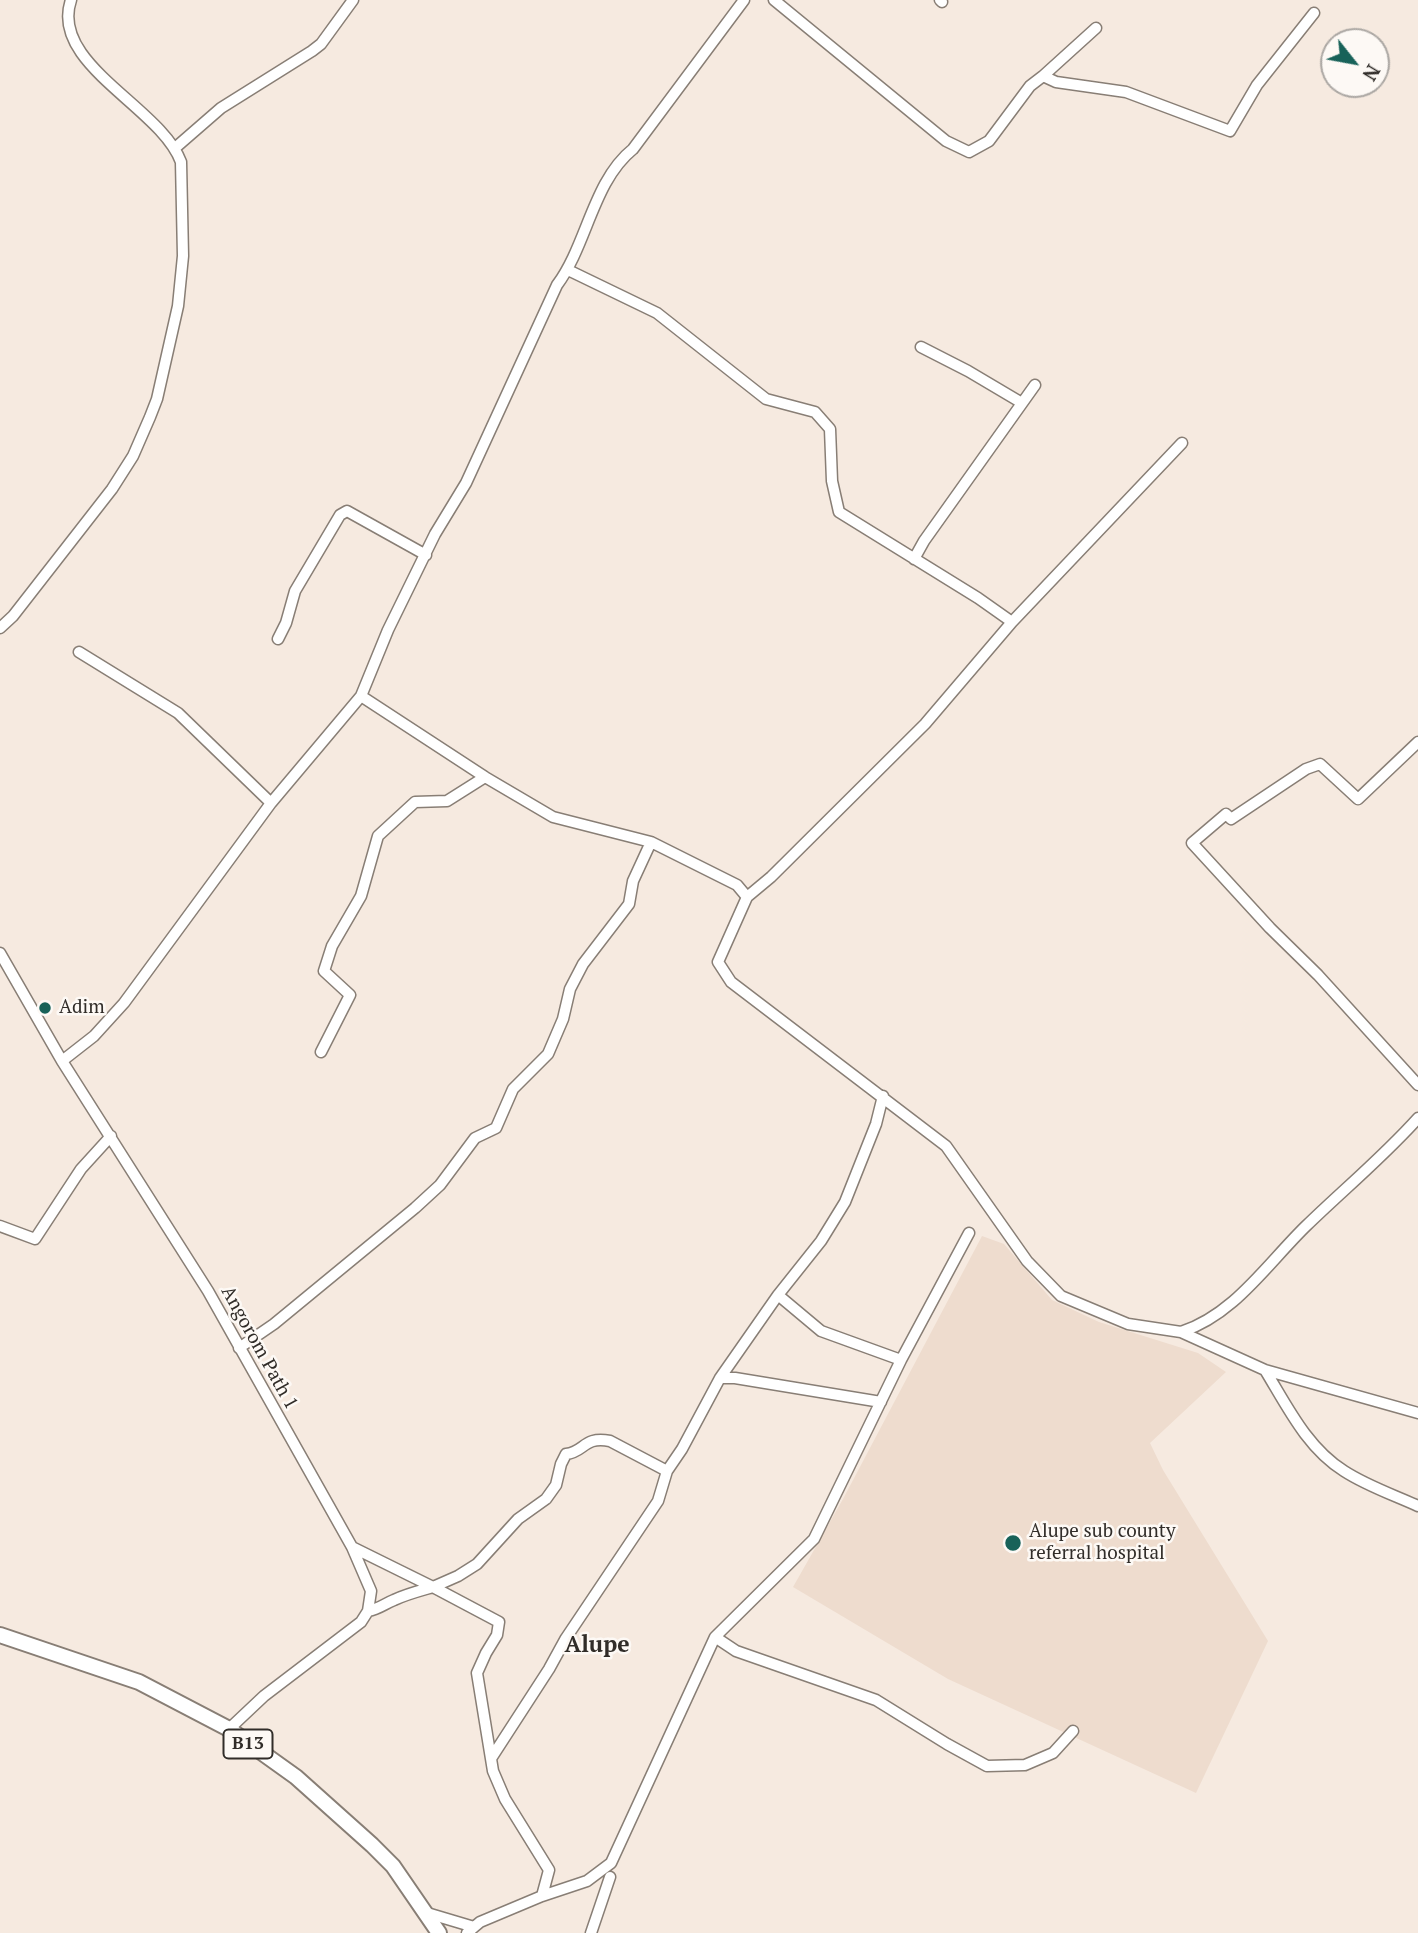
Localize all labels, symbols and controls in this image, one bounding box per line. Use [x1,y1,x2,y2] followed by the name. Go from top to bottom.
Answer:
[1320,28,1390,98] north arrow
[1357,60,1386,86] text: N
[59,997,105,1019] place label: Adim
[37,1000,53,1016] marker: Adim
[216,1282,302,1414] street label: Angorom Path 1
[1029,1521,1175,1565] place label: Alupe sub county referral hospital
[1003,1533,1023,1553] marker: Alupe sub county referral hospital
[564,1631,630,1659] district label: Alupe
[224,1730,272,1758] road number: B13

